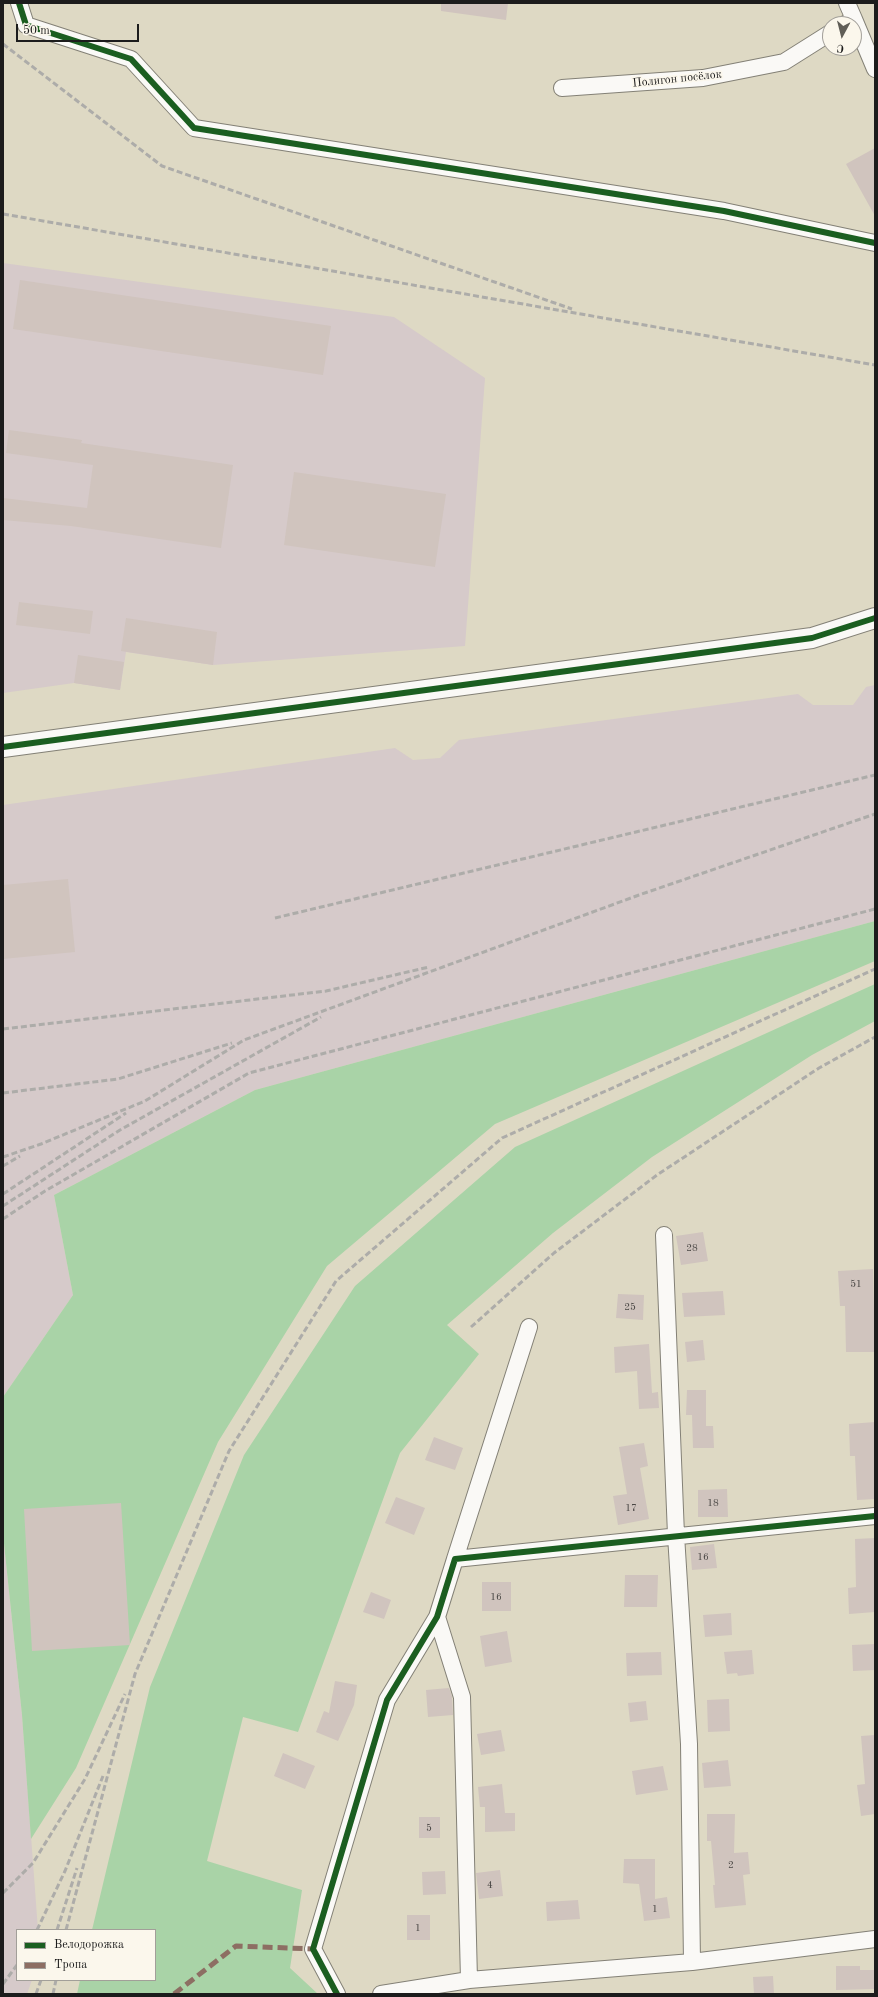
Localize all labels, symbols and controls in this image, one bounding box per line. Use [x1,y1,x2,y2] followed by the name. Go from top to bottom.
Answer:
[18,16,141,42] scale bar
[822,16,862,56] north arrow
[23,25,50,37] text: 50 m
[836,42,845,53] text: С
[632,67,722,91] street label: Полигон посёлок
[686,1242,698,1254] house number: 28
[850,1278,862,1290] house number: 51
[624,1301,636,1313] house number: 25
[707,1497,719,1509] house number: 18
[625,1502,637,1514] house number: 17
[697,1551,709,1563] house number: 16
[490,1591,502,1603] house number: 16
[426,1822,432,1834] house number: 5
[728,1859,734,1871] house number: 2
[487,1879,493,1891] house number: 4
[652,1903,658,1915] house number: 1
[415,1922,421,1934] house number: 1
[16,1929,156,1981] legend
[54,1939,124,1951] text: Велодорожка
[54,1959,87,1971] text: Тропа

